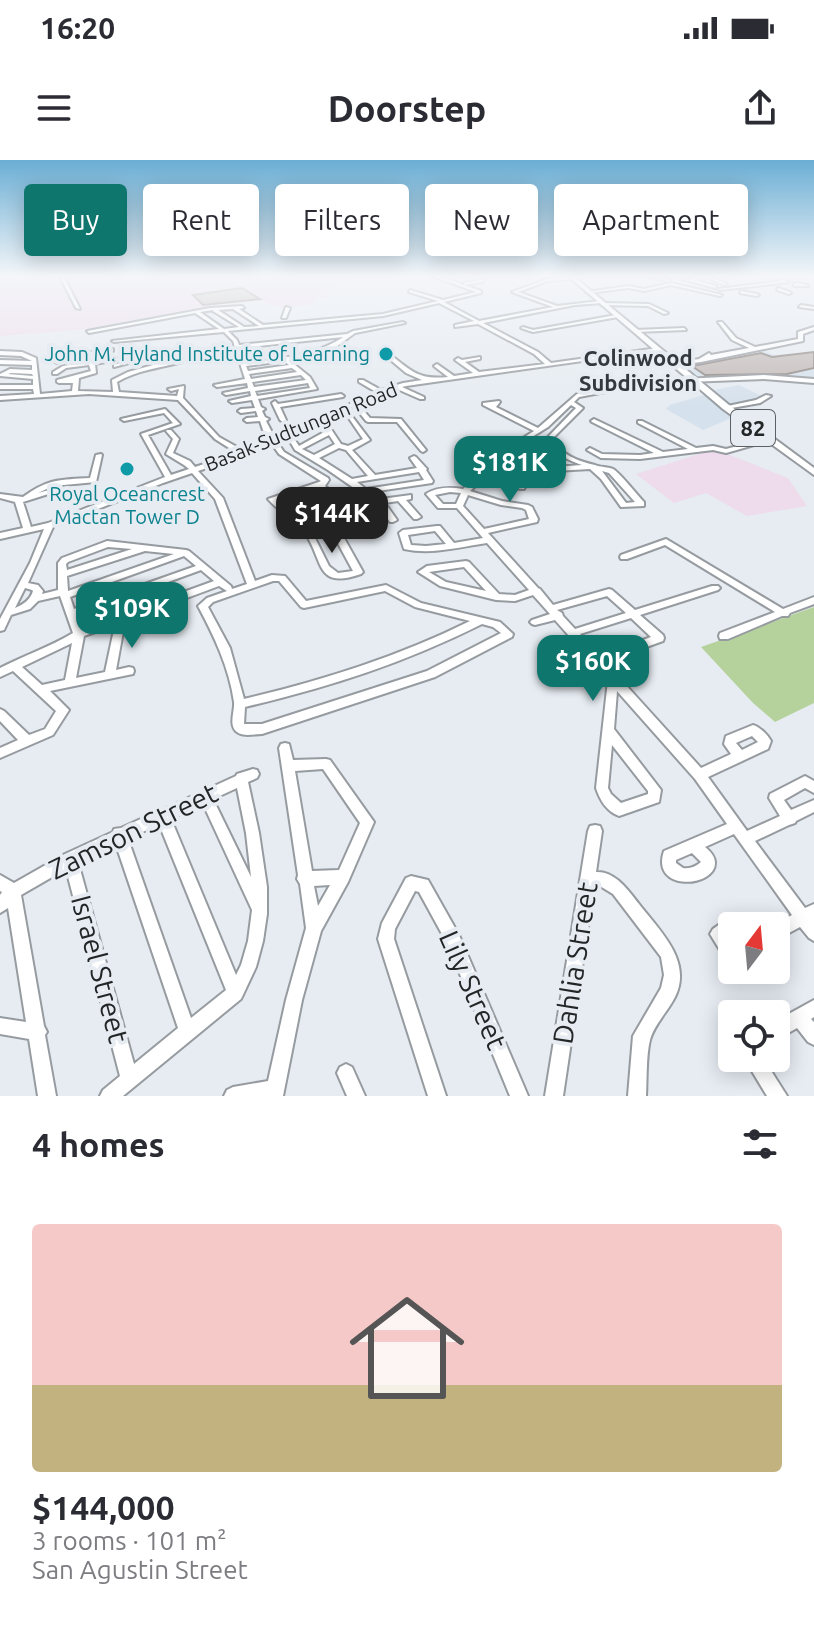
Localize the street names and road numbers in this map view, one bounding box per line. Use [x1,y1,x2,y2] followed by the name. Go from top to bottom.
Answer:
[201,377,400,476] street label: Basak-Sudtungan Road
[731,410,775,446] road number: 82
[44,776,222,885] street label: Zamson Street
[546,880,603,1046] street label: Dahlia Street
[66,892,135,1046] street label: Israel Street
[434,926,513,1054] street label: Lily Street

